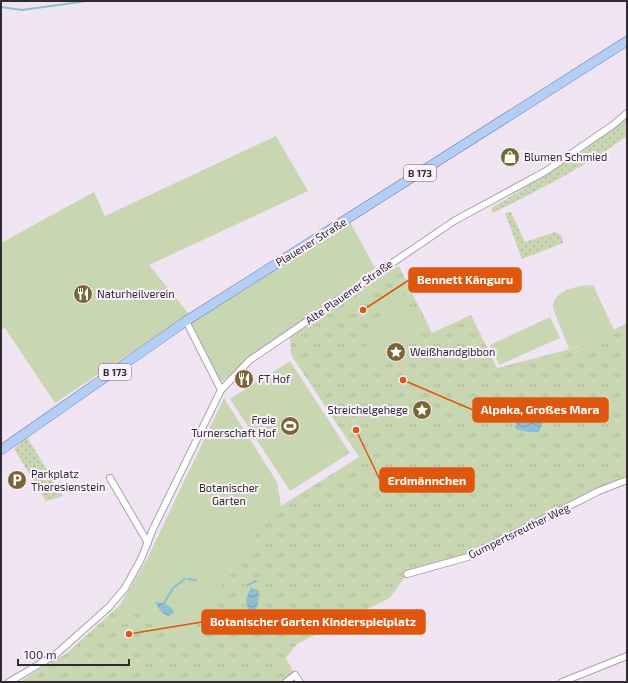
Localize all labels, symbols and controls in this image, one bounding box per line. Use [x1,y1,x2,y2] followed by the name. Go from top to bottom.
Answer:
[499,146,521,168] shop icon: Blumen Schmied
[524,150,607,163] place label: Blumen Schmied
[404,165,436,181] road number: B 173
[273,215,349,269] street label: Plauener Straße
[303,257,395,327] street label: Alte Plauener Straße
[409,268,521,292] callout: Bennett Känguru
[417,272,513,286] text: Bennett Känguru
[72,283,94,305] restaurant icon: Naturheilverein
[97,287,175,300] place label: Naturheilverein
[385,341,407,363] place icon: Weißhandgibbon
[410,345,495,358] place label: Weißhandgibbon
[99,364,131,380] road number: B 173
[233,368,255,390] restaurant icon: FT Hof
[258,372,291,385] place label: FT Hof
[473,398,608,422] callout: Alpaka, Großes Mara
[411,399,433,421] place icon: Streichelgehege
[481,402,599,416] text: Alpaka, Großes Mara
[328,403,408,416] place label: Streichelgehege
[191,413,277,439] place label: Freie Turnerschaft Hof
[279,415,301,437] sports icon: Freie Turnerschaft Hof
[31,467,105,493] place label: Parkplatz Theresienstein
[380,468,474,492] callout: Erdmännchen
[6,469,28,491] parking icon: Parkplatz Theresienstein
[388,473,466,487] text: Erdmännchen
[199,481,260,507] park label: Botanischer Garten
[466,500,572,561] street label: Gumpertsreuther Weg
[202,610,425,634] callout: Botanischer Garten Kinderspielplatz
[210,614,416,628] text: Botanischer Garten Kinderspielplatz
[18,641,129,667] scale bar
[24,647,56,661] text: 100 m

